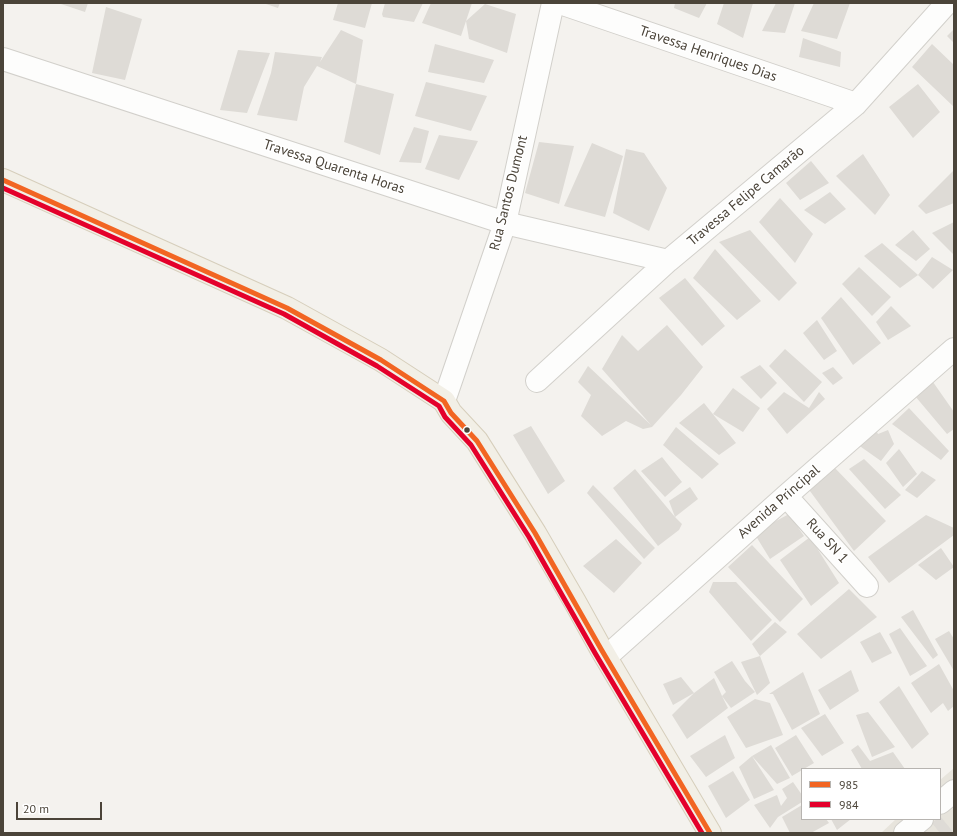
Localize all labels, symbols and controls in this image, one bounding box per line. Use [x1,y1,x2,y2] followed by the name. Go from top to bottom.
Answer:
[637,23,779,85] street label: Travessa Henriques Dias
[487,134,531,252] street label: Rua Santos Dumont
[261,136,407,198] street label: Travessa Quarenta Horas
[684,142,808,250] street label: Travessa Felipe Camarão
[462,425,472,435] unlabelled marker
[735,462,823,542] street label: Avenida Principal
[802,515,852,567] street label: Rua SN 1
[801,768,941,820] legend
[839,777,859,792] text: 985
[18,794,104,820] scale bar
[839,797,859,812] text: 984
[23,801,49,816] text: 20 m

